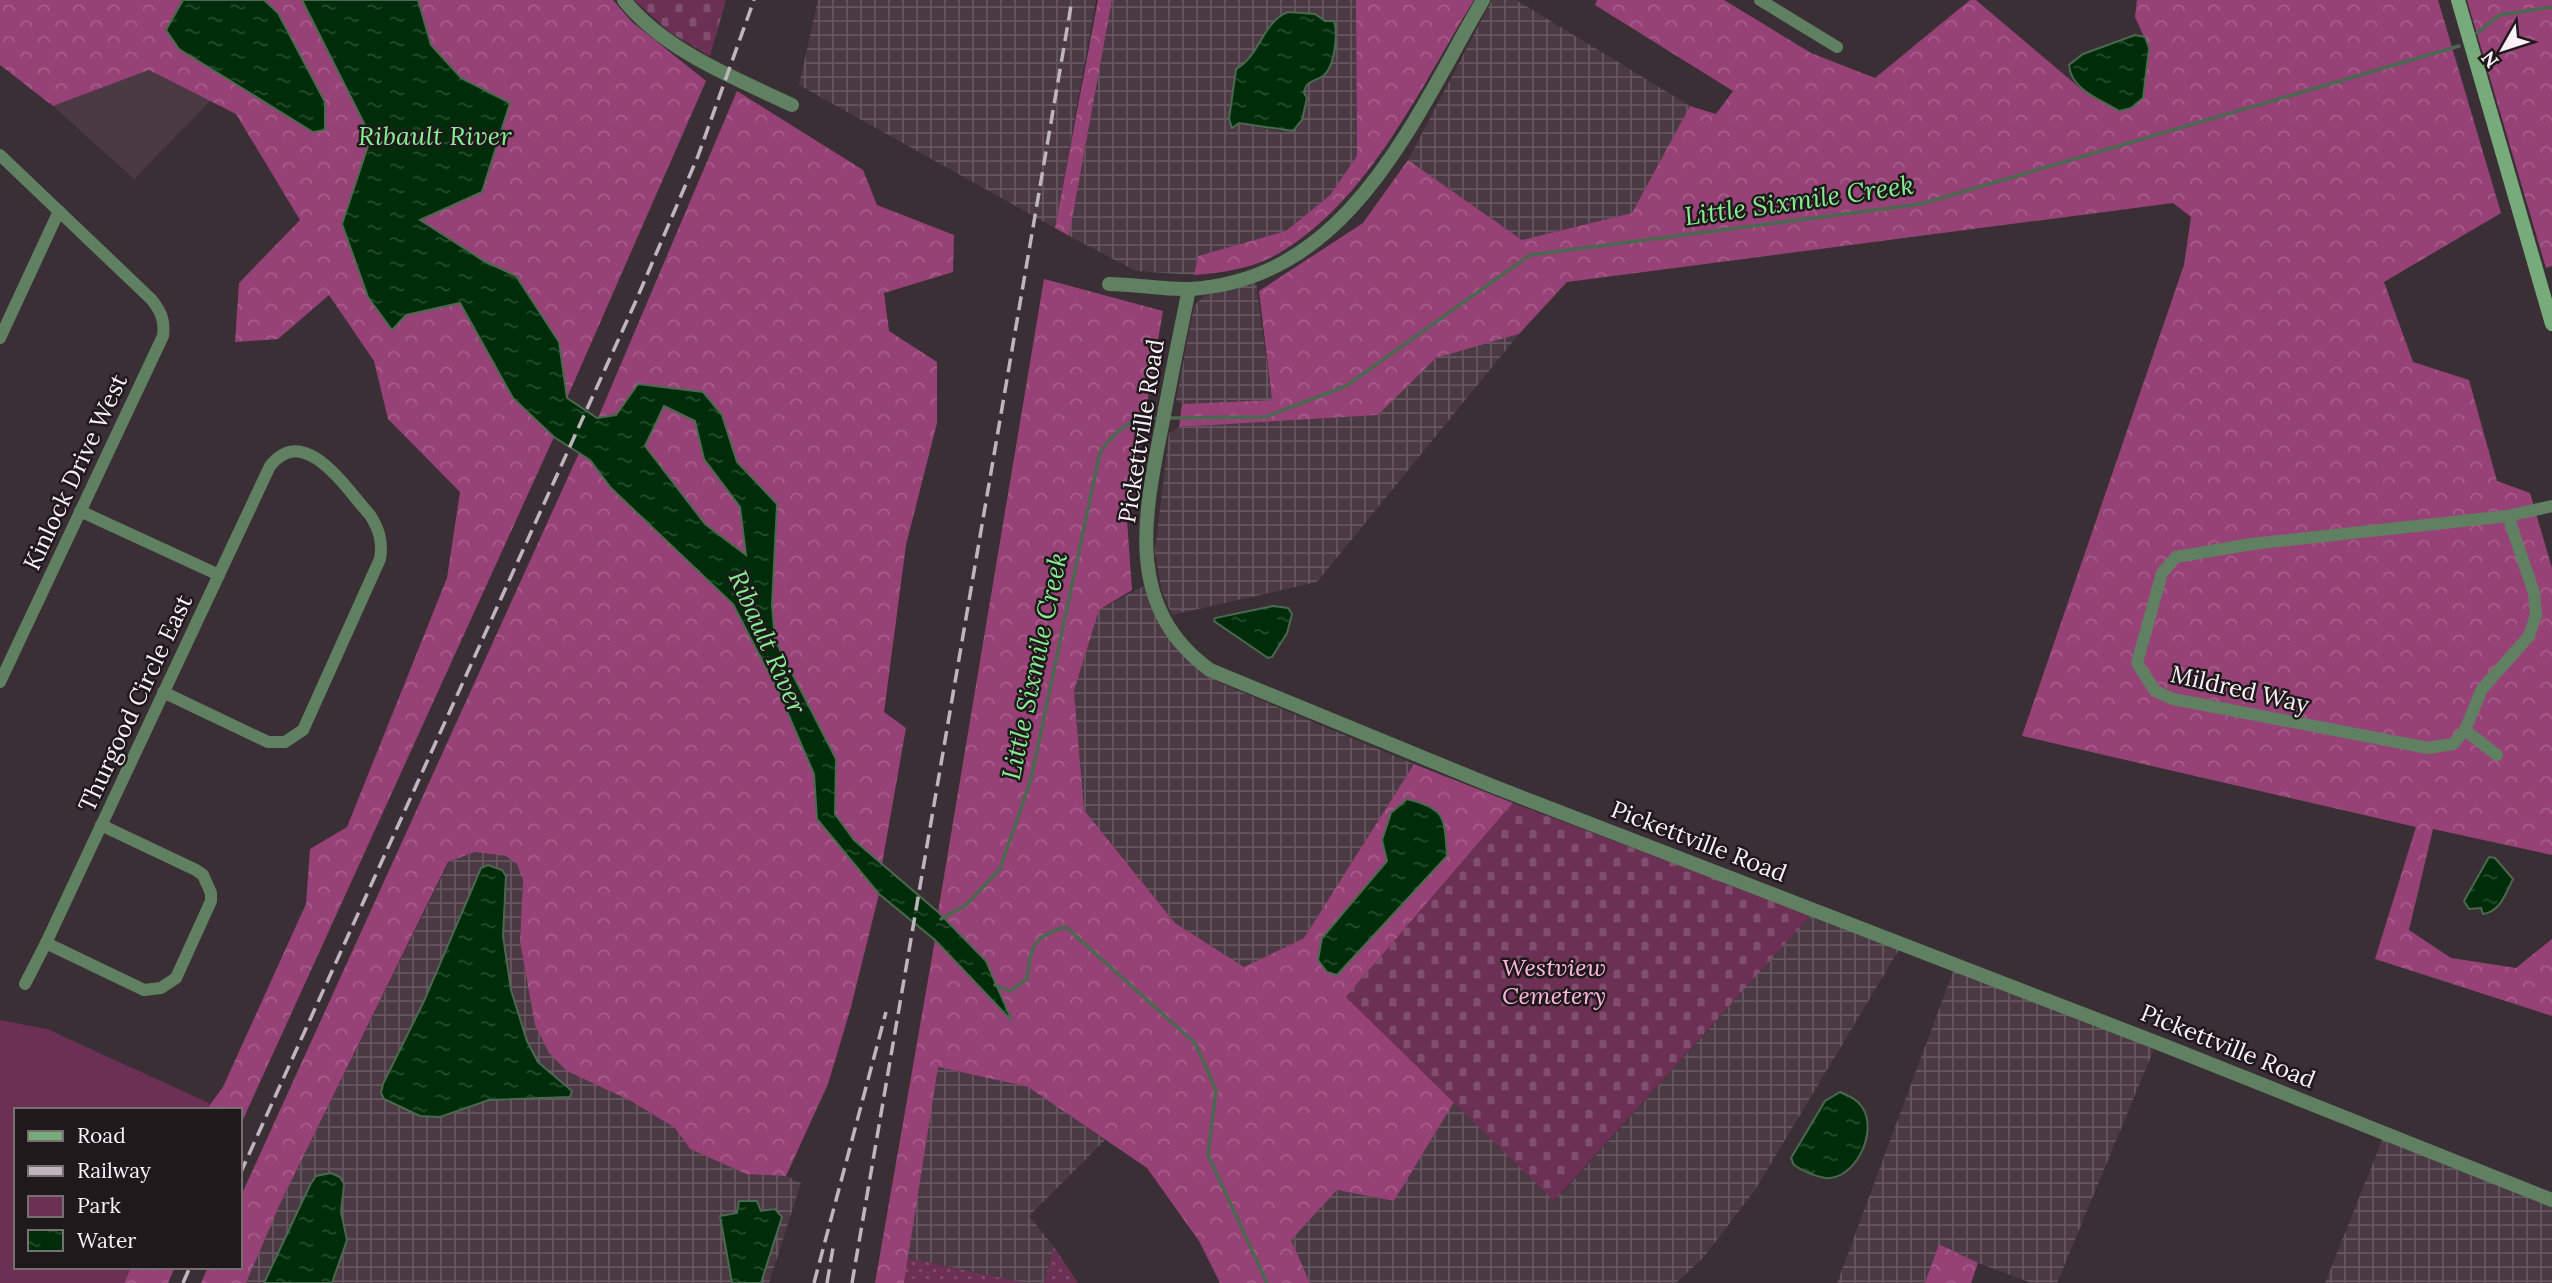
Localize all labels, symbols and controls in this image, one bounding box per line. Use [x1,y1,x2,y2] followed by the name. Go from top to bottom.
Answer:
[2468,14,2538,84] north arrow
[2476,46,2504,73] text: N
[358,119,512,152] water label: Ribault River
[1682,168,1916,232] water label: Little Sixmile Creek
[1111,337,1171,525] street label: Pickettville Road
[16,368,134,575] street label: Kinlock Drive West
[994,549,1074,783] water label: Little Sixmile Creek
[722,565,814,719] water label: Ribault River
[71,589,199,817] street label: Thurgood Circle East
[2168,658,2313,720] street label: Mildred Way
[1607,793,1791,889] street label: Pickettville Road
[1502,952,1606,1011] park label: Westview Cemetery
[2136,997,2320,1095] street label: Pickettville Road
[14,1108,242,1269] legend
[77,1122,126,1149] text: Road
[77,1157,151,1184] text: Railway
[77,1192,121,1219] text: Park
[77,1227,136,1254] text: Water

